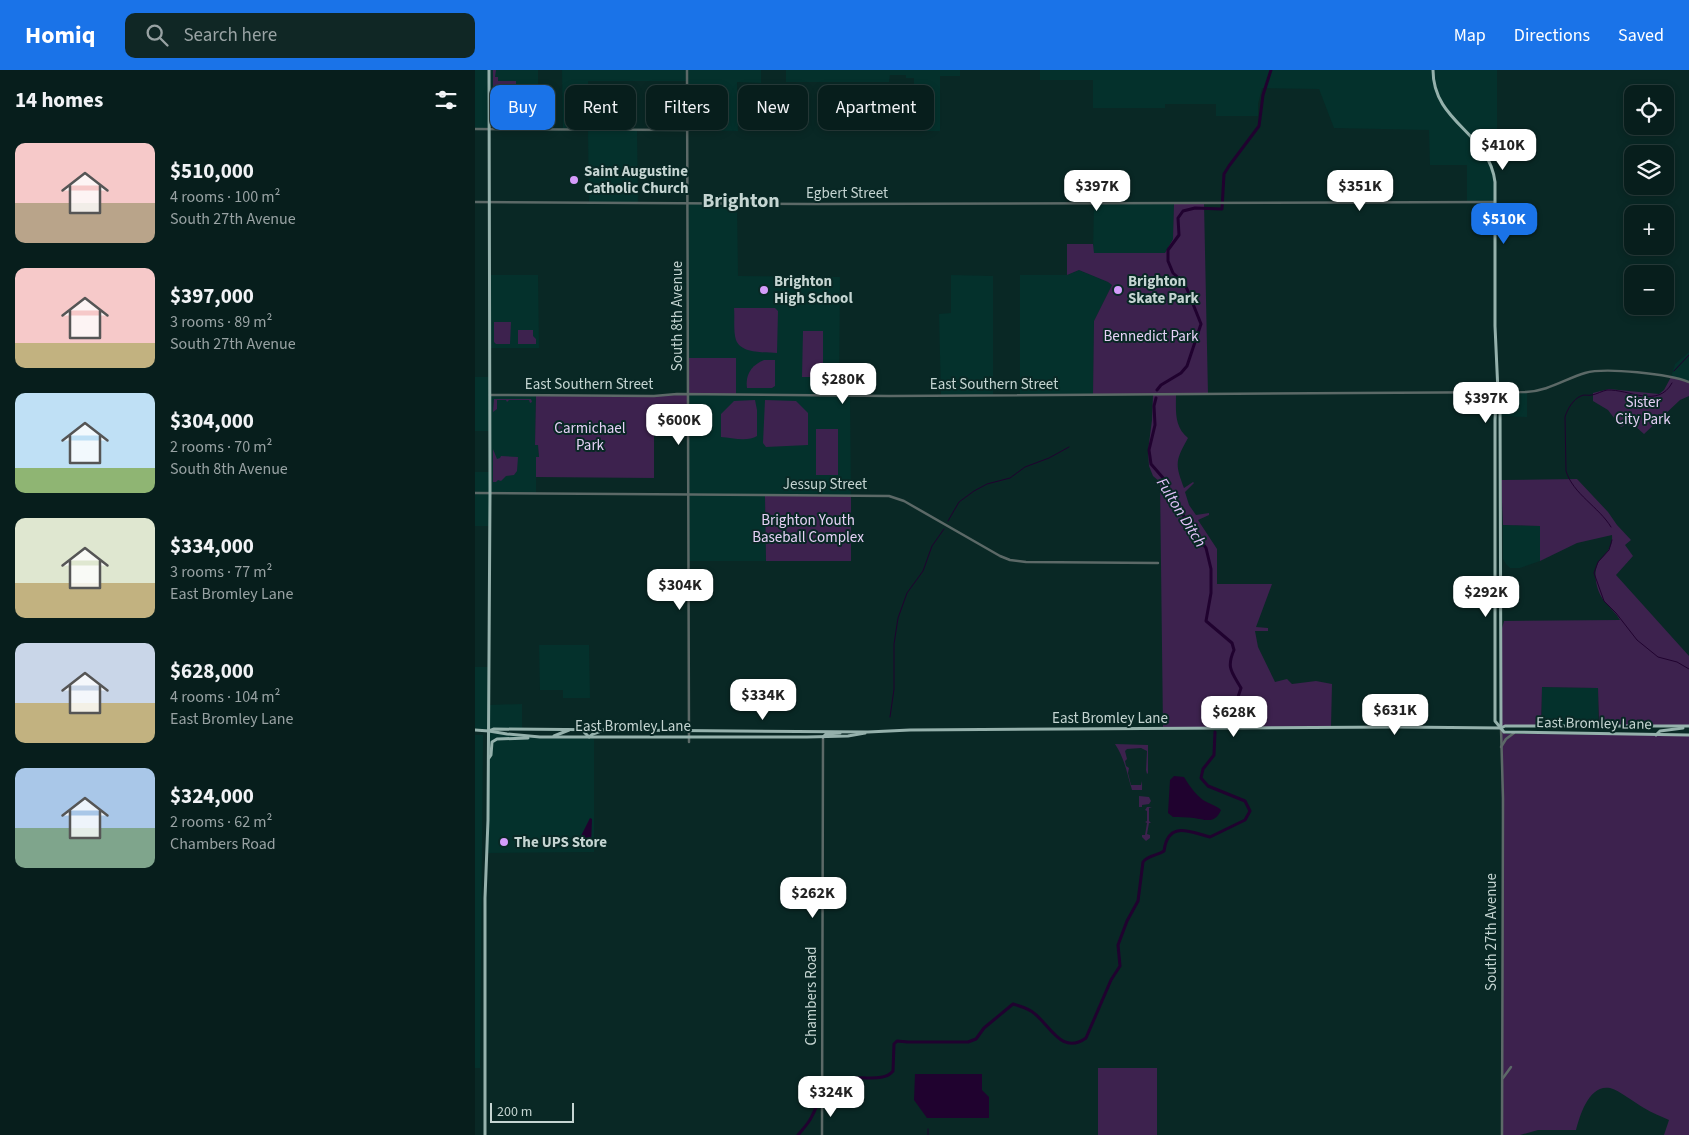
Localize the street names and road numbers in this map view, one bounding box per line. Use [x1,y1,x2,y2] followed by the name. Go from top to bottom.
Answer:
[806,183,888,204] street label: Egbert Street
[667,261,688,371] street label: South 8th Avenue
[525,374,653,395] street label: East Southern Street
[930,374,1058,395] street label: East Southern Street
[783,474,867,495] street label: Jessup Street
[1052,708,1168,729] street label: East Bromley Lane
[1536,712,1652,735] street label: East Bromley Lane
[575,716,691,737] street label: East Bromley Lane
[1481,873,1502,991] street label: South 27th Avenue
[801,946,822,1046] street label: Chambers Road

